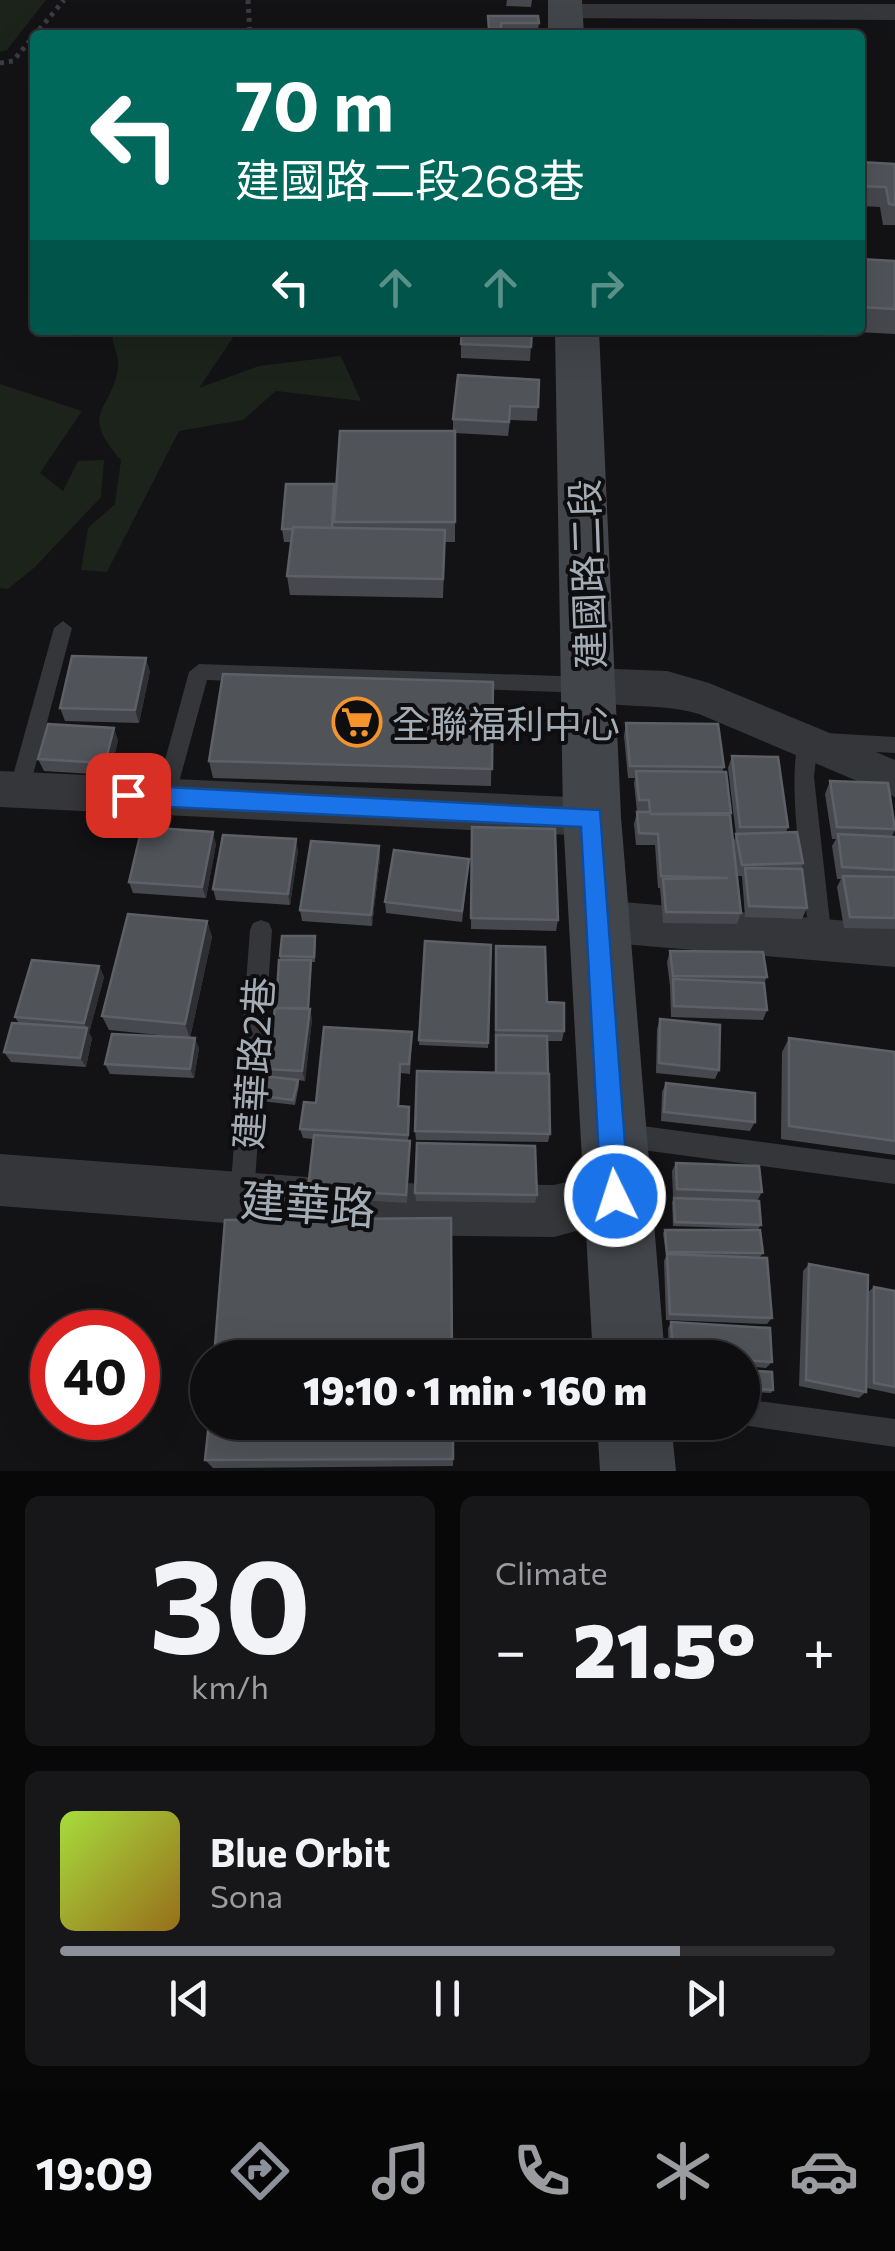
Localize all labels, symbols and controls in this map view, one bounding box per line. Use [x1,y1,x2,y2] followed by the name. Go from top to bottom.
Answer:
[235,60,394,145] text: 70 m
[70,70,200,200] icon: left
[235,151,584,206] text: 建國路二段268巷
[263,260,318,315] icon: left
[368,260,423,315] icon: ahead
[473,260,528,315] icon: ahead
[578,260,633,315] icon: right
[559,478,613,670] street label: 建國路二段
[331,696,383,748] supermarket icon: 全聯福利中心
[392,699,620,746] place label: 全聯福利中心
[86,753,171,838] pin
[101,768,156,823] icon: arrive
[223,975,281,1151] street label: 建華路2巷
[563,1144,667,1248] position arrow
[239,1170,377,1234] street label: 建華路
[30,1310,160,1440] speed limit sign: 40
[303,1366,647,1413] text: 19:10 · 1 min · 160 m
[149,1521,311,1680] text: 30
[495,1552,608,1592] text: Climate
[573,1602,756,1693] text: 21.5°
[495,1615,526,1682] text: −
[803,1615,835,1682] text: +
[191,1666,269,1706] text: km/h
[210,1828,390,1875] text: Blue Orbit
[210,1875,283,1915] text: Sona
[162,1971,217,2026] icon: previous
[420,1971,475,2026] icon: pause
[678,1971,733,2026] icon: next
[225,2136,295,2206] icon: directions
[366,2136,436,2206] icon: music
[507,2136,577,2206] icon: phone
[648,2136,718,2206] icon: climate
[789,2136,859,2206] icon: car
[36,2144,153,2199] text: 19:09

